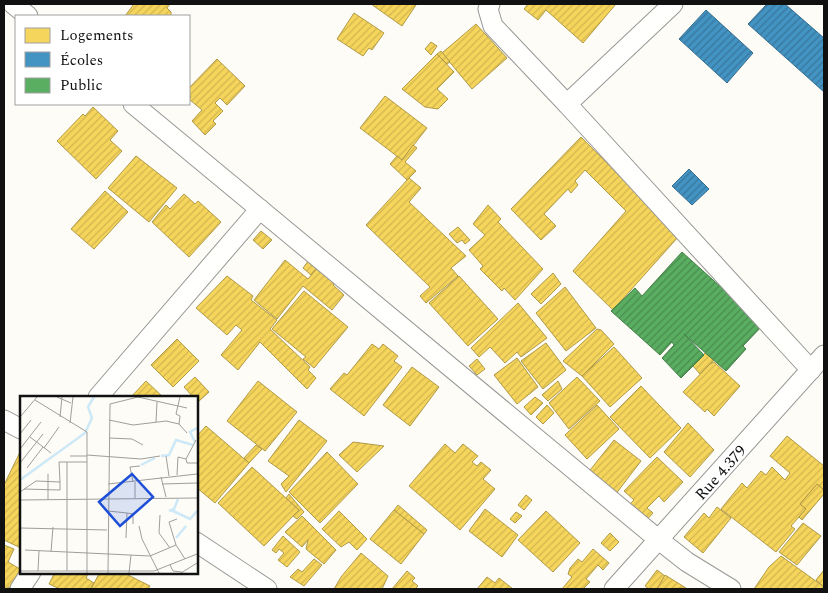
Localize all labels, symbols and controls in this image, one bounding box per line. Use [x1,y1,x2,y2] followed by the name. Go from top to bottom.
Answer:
[15,15,190,105] legend
[60,24,134,47] text: Logements
[60,49,103,72] text: Écoles
[60,74,103,97] text: Public
[20,396,198,573] inset map
[689,440,752,506] street label: Rue 4.379

